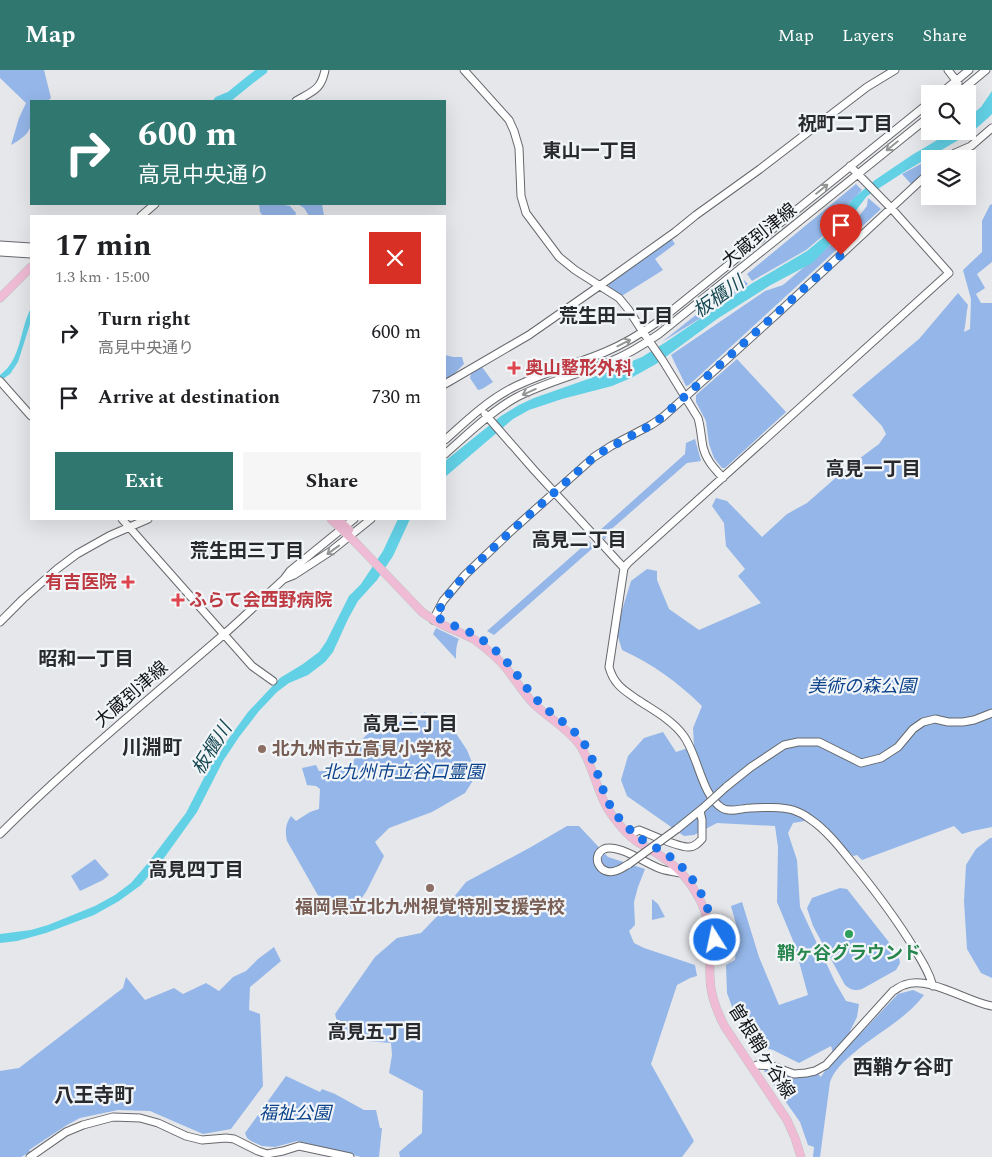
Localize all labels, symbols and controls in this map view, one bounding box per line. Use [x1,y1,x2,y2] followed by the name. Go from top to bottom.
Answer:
[25,17,75,53] text: Map
[778,22,814,49] text: Map
[842,22,894,49] text: Layers
[922,22,967,49] text: Share
[921,85,976,205] map controls
[921,85,976,140] button: search
[138,108,237,161] text: 600 m
[797,110,893,139] district label: 祝町二丁目
[55,120,120,185] icon: right
[542,137,638,166] district label: 東山一丁目
[886,141,899,152] one-way arrow
[921,150,976,205] button: layers
[138,159,270,192] text: 高見中央通り
[815,184,828,195] one-way arrow
[716,197,803,274] street label: 大蔵到津線
[820,204,862,255] pin
[827,211,855,239] icon: arrive
[55,223,152,269] text: 17 min
[369,232,421,284] button: close
[55,265,150,289] text: 1.3 km · 15:00
[687,268,752,325] water label: 板櫃川
[559,302,673,331] district label: 荒生田一丁目
[98,305,191,334] text: Turn right
[371,318,421,347] text: 600 m
[55,319,83,347] icon: right
[98,336,194,360] text: 高見中央通り
[617,338,632,348] one-way arrow
[525,355,633,382] place label: 奥山整形外科
[507,361,521,375] marker: 奥山整形外科
[98,383,280,412] text: Arrive at destination
[371,383,421,412] text: 730 m
[55,384,83,412] icon: arrive
[522,388,537,397] one-way arrow
[55,452,233,510] button: Exit
[243,452,421,510] button: Share
[825,455,921,484] district label: 高見一丁目
[531,526,627,555] district label: 高見二丁目
[190,537,304,566] district label: 荒生田三丁目
[326,545,340,555] one-way arrow
[45,569,117,596] place label: 有吉医院
[121,575,135,589] marker: 有吉医院
[189,587,332,614] place label: ふらて会西野病院
[171,593,185,607] marker: ふらて会西野病院
[38,645,134,674] district label: 昭和一丁目
[89,655,174,734] street label: 大蔵到津線
[808,673,919,700] park label: 美術の森公園
[362,710,458,739] district label: 高見三丁目
[185,715,241,781] water label: 板櫃川
[122,733,182,763] district label: 川淵町
[272,736,452,763] place label: 北九州市立高見小学校
[256,743,268,755] marker: 北九州市立高見小学校
[322,759,487,786] park label: 北九州市立谷口霊園
[148,856,244,885] district label: 高見四丁目
[424,882,436,894] marker: 福岡県立北九州視覚特別支援学校
[295,894,565,921] place label: 福岡県立北九州視覚特別支援学校
[688,913,740,965] position arrow
[843,928,855,940] marker: 鞘ヶ谷グラウンド
[777,940,921,967] place label: 鞘ヶ谷グラウンド
[722,998,802,1104] street label: 曽根鞘ヶ谷線
[327,1018,423,1047] district label: 高見五丁目
[853,1053,953,1083] district label: 西鞘ケ谷町
[54,1081,134,1111] district label: 八王寺町
[259,1100,334,1127] park label: 福祉公園

